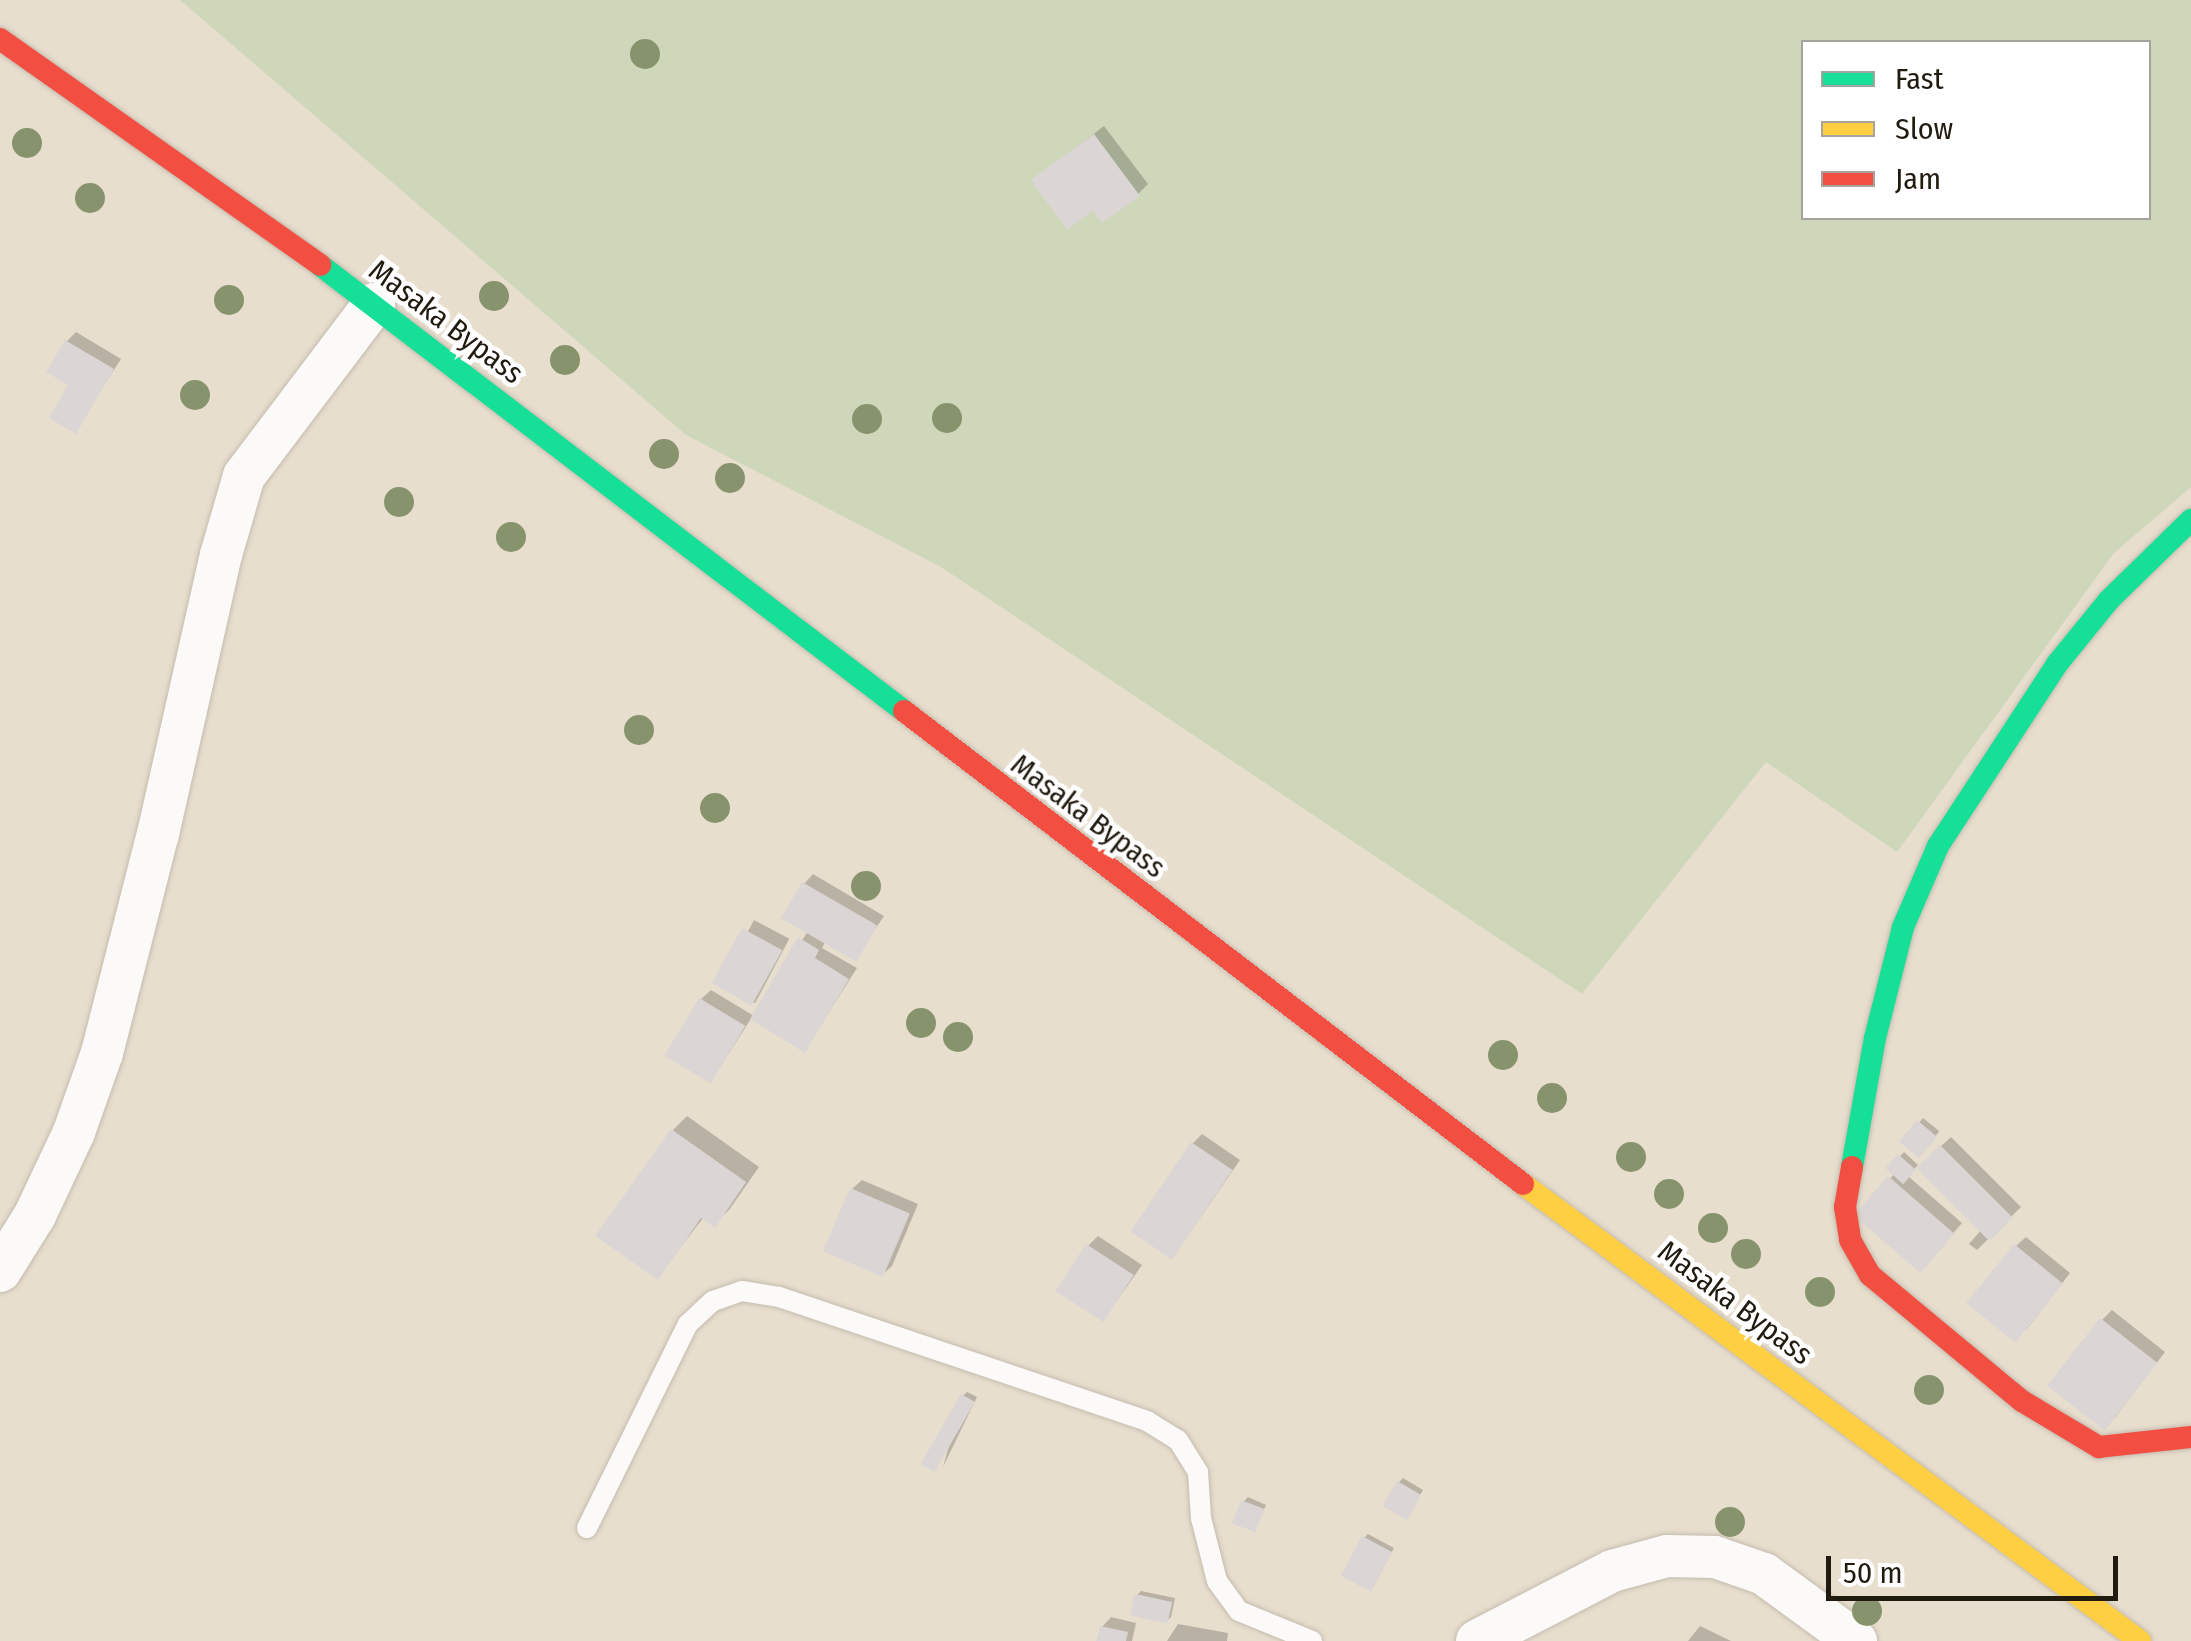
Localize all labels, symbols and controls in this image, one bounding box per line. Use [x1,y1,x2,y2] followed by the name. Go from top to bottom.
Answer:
[1801,40,2151,220] legend
[1895,61,1943,97] text: Fast
[1895,111,1953,147] text: Slow
[1895,161,1941,197] text: Jam
[362,252,530,392] street label: Masaka Bypass
[1004,746,1172,886] street label: Masaka Bypass
[1651,1233,1819,1373] street label: Masaka Bypass
[1831,1536,2124,1598] scale bar
[1843,1555,1903,1591] text: 50 m

